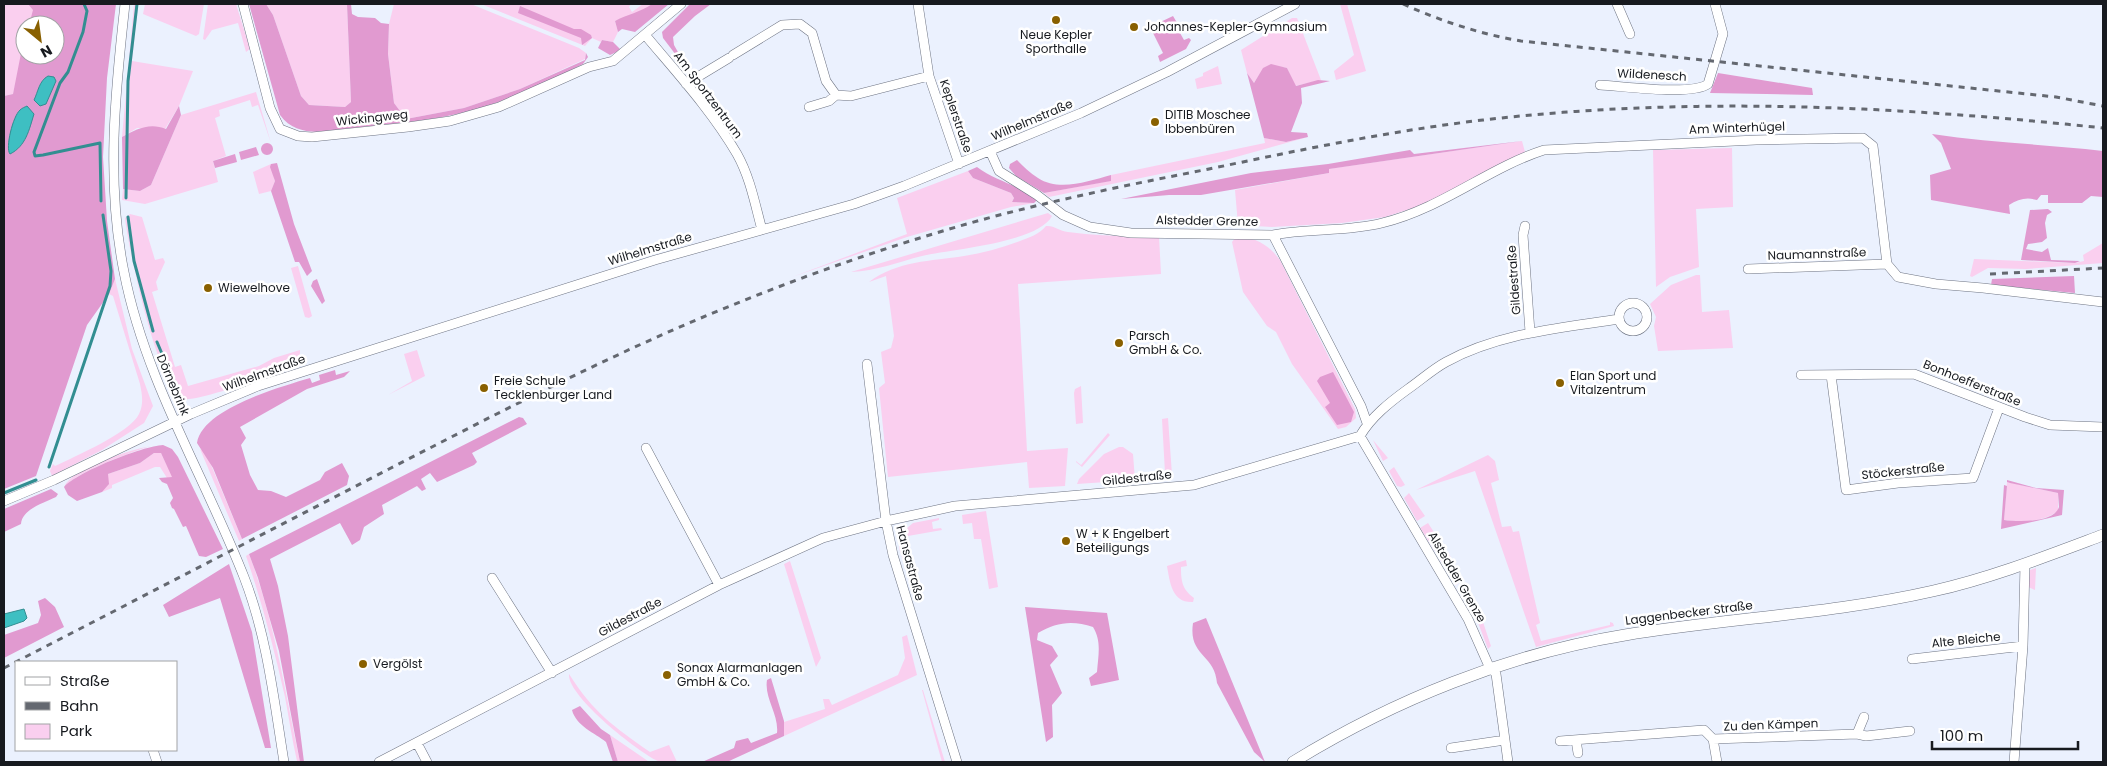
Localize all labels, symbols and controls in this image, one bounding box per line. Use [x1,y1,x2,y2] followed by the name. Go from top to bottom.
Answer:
[1050,14,1062,26] marker: Neue Kepler Sporthalle
[15,15,65,65] north arrow
[1144,18,1327,35] place label: Johannes-Kepler-Gymnasium
[1128,21,1140,33] marker: Johannes-Kepler-Gymnasium
[1020,26,1092,57] place label: Neue Kepler Sporthalle
[37,40,56,63] text: N
[670,48,747,142] street label: Am Sportzentrum
[1617,64,1687,85] street label: Wildenesch
[936,77,977,155] street label: Keplerstraße
[988,95,1075,144] street label: Wilhelmstraße
[335,105,409,130] street label: Wickingweg
[1165,106,1251,137] place label: DITIB Moschee Ibbenbüren
[1149,116,1161,128] marker: DITIB Moschee Ibbenbüren
[1689,117,1785,138] street label: Am Winterhügel
[1156,211,1258,230] street label: Alstedder Grenze
[606,228,694,269] street label: Wilhelmstraße
[1767,243,1867,264] street label: Naumannstraße
[1503,245,1524,315] street label: Gildestraße
[218,279,290,296] place label: Wiewelhove
[202,282,214,294] marker: Wiewelhove
[1129,327,1202,358] place label: Parsch GmbH & Co.
[1113,337,1125,349] marker: Parsch GmbH & Co.
[220,350,308,395] street label: Wilhelmstraße
[153,351,194,419] street label: Dörnebrink
[1921,355,2024,410] street label: Bonhoefferstraße
[1570,367,1656,398] place label: Elan Sport und Vitalzentrum
[494,372,612,403] place label: Freie Schule Tecklenburger Land
[1554,377,1566,389] marker: Elan Sport und Vitalzentrum
[478,382,490,394] marker: Freie Schule Tecklenburger Land
[1861,458,1945,483] street label: Stöckerstraße
[1101,465,1172,490] street label: Gildestraße
[892,523,929,602] street label: Hansastraße
[1076,525,1169,556] place label: W + K Engelbert Beteiligungs
[1424,528,1490,625] street label: Alstedder Grenze
[1060,535,1072,547] marker: W + K Engelbert Beteiligungs
[595,593,664,640] street label: Gildestraße
[1624,596,1754,629] street label: Laggenbecker Straße
[1931,627,2001,652] street label: Alte Bleiche
[373,655,422,672] place label: Vergölst
[357,658,369,670] marker: Vergölst
[677,659,803,690] place label: Sonax Alarmanlagen GmbH & Co.
[15,661,178,751] legend
[661,669,673,681] marker: Sonax Alarmanlagen GmbH & Co.
[60,670,110,691] text: Straße
[60,695,99,716] text: Bahn
[1723,714,1819,735] street label: Zu den Kämpen
[1932,718,2078,750] scale bar
[60,720,92,741] text: Park
[1940,725,1983,746] text: 100 m

